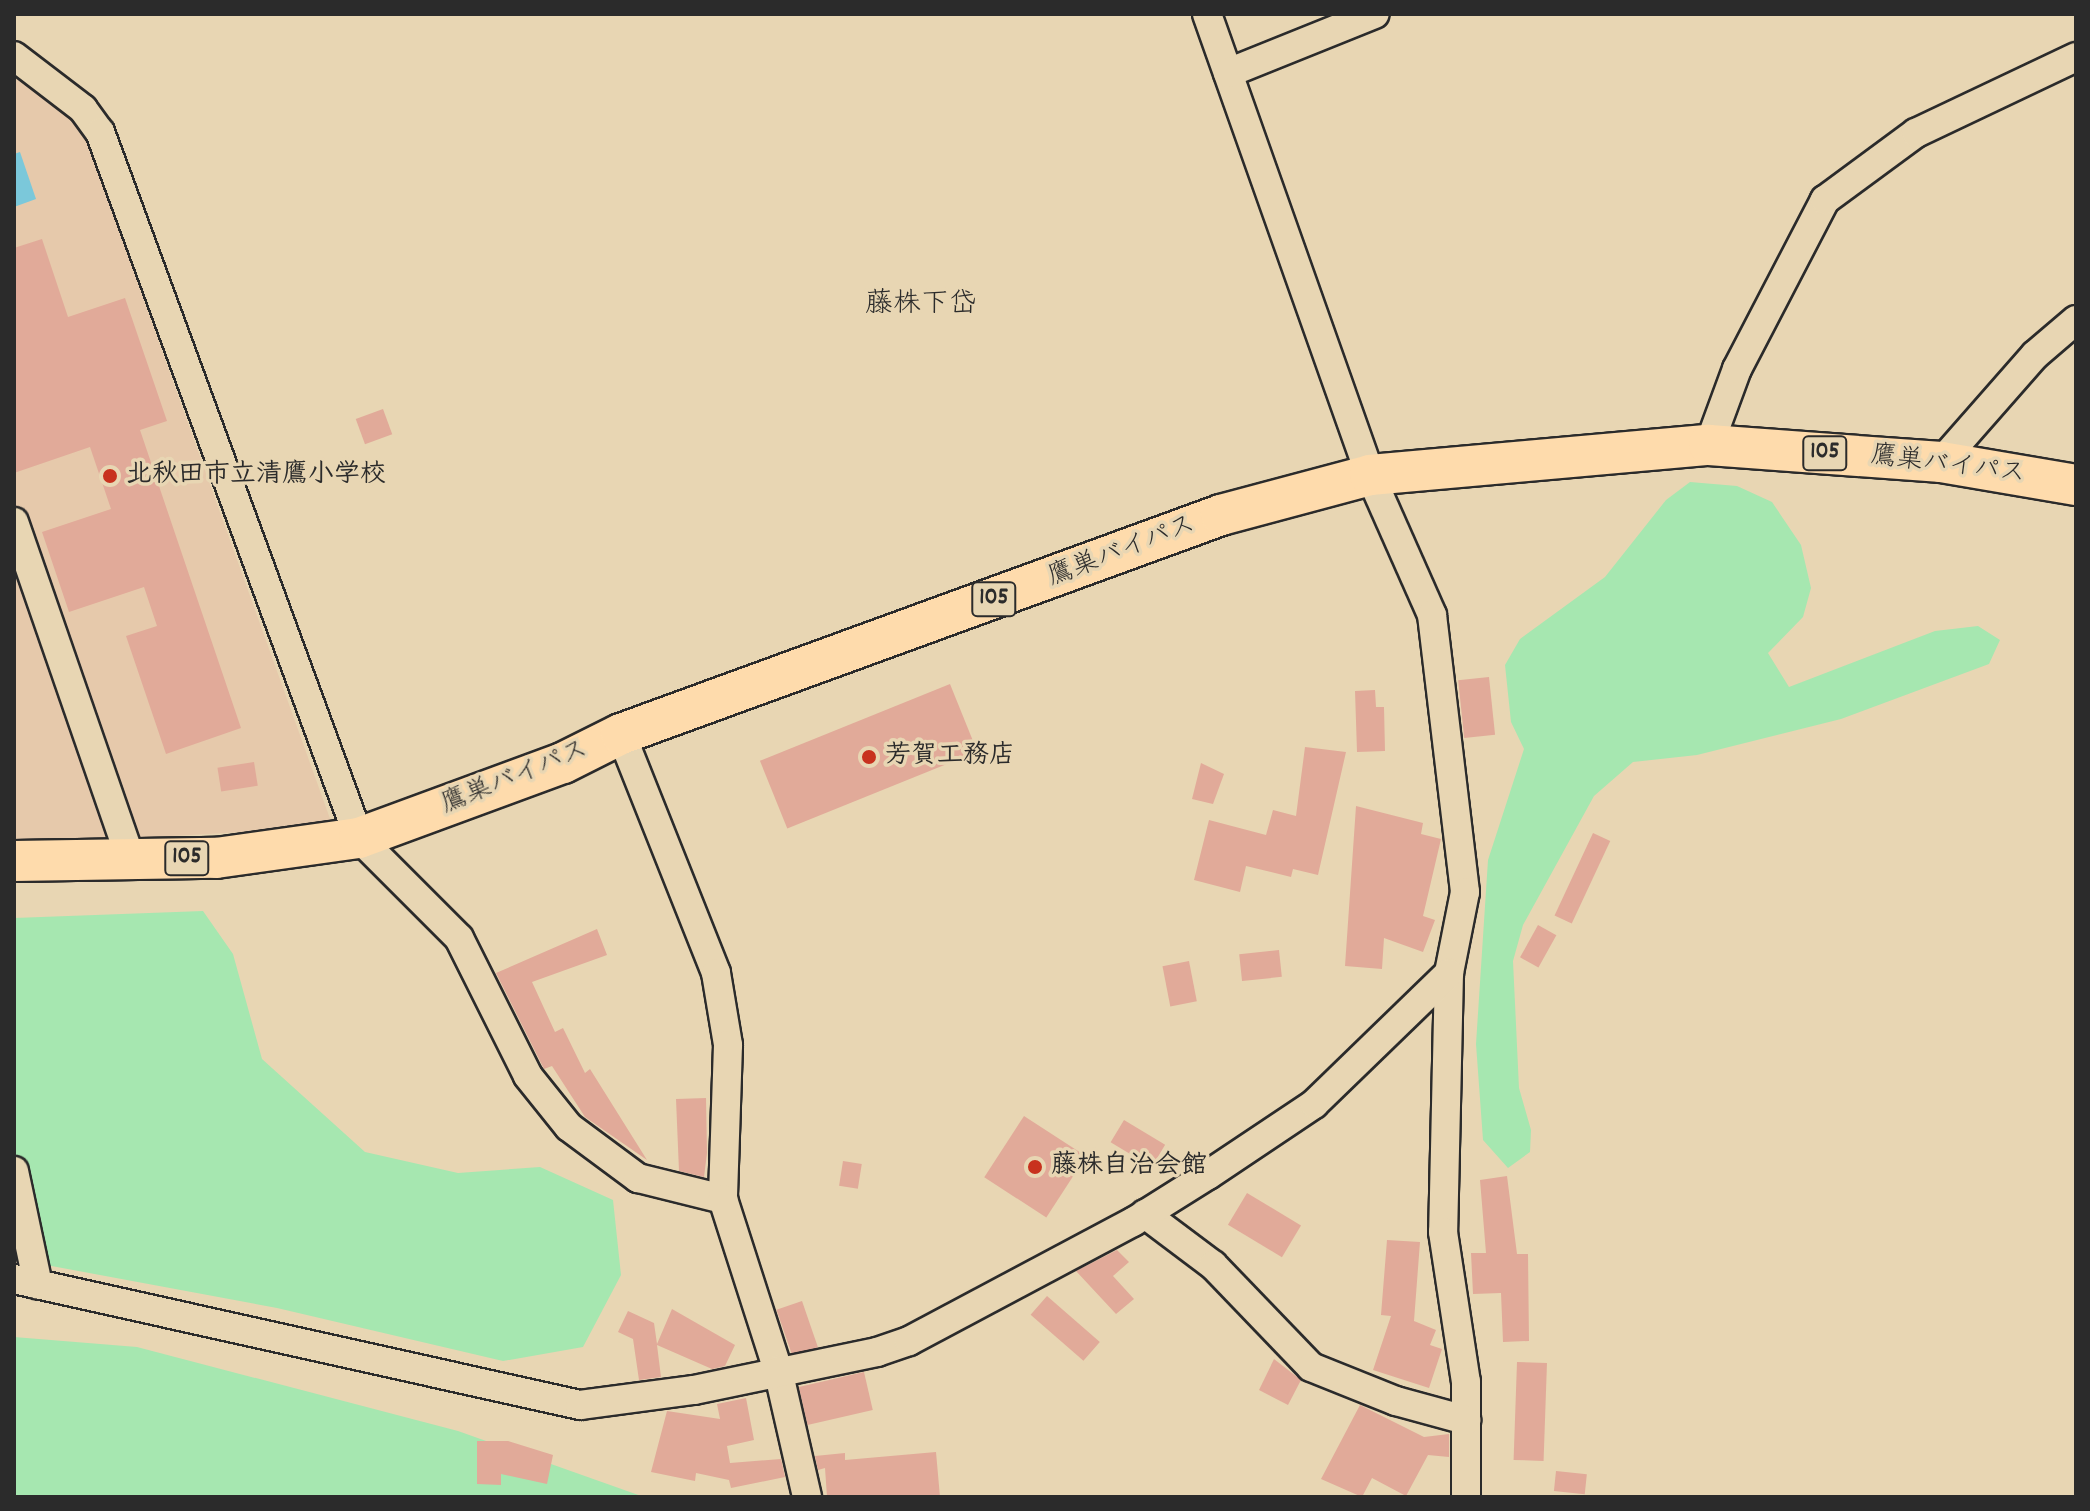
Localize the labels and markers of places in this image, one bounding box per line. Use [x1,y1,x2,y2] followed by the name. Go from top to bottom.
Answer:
[126,460,386,492] place label: 北秋田市立清鷹小学校
[101,467,119,485] marker: 北秋田市立清鷹小学校
[885,741,1015,773] place label: 芳賀工務店
[860,748,878,766] marker: 芳賀工務店
[1051,1151,1207,1183] place label: 藤株自治会館
[1026,1158,1044,1176] marker: 藤株自治会館

